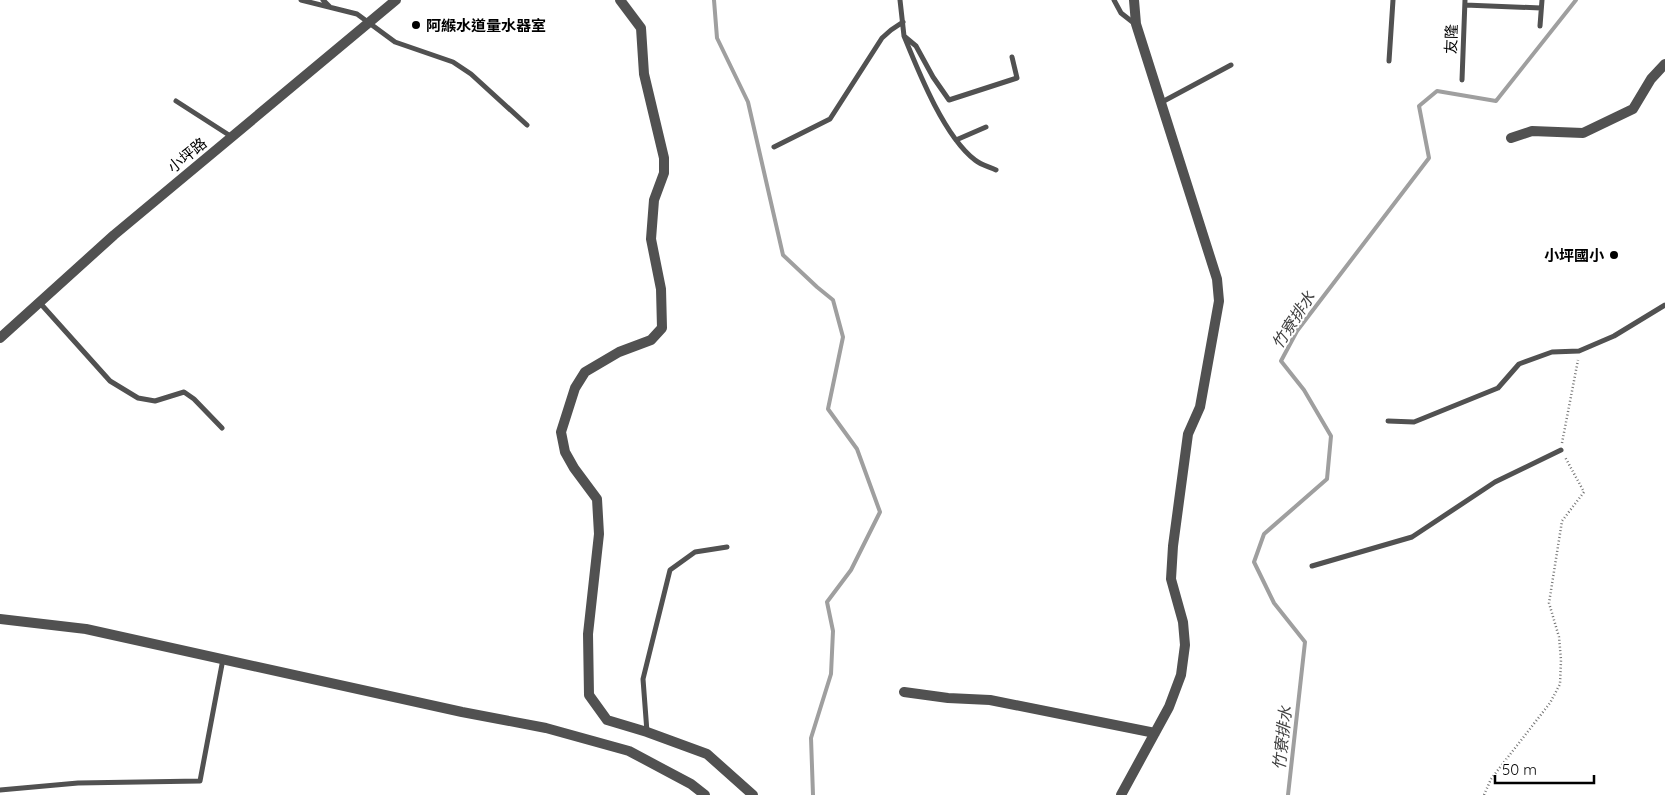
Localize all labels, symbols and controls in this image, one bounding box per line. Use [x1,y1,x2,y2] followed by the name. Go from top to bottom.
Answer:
[426,16,546,35] place label: 阿緱水道量水器室
[410,19,422,31] marker: 阿緱水道量水器室
[1441,24,1461,54] street label: 友隆
[164,133,210,177] street label: 小坪路
[1544,246,1605,265] place label: 小坪國小
[1608,249,1620,261] marker: 小坪國小
[1267,287,1319,352] water label: 竹寮排水
[1269,704,1295,771] water label: 竹寮排水
[1495,752,1594,784] scale bar
[1502,760,1537,779] text: 50 m

